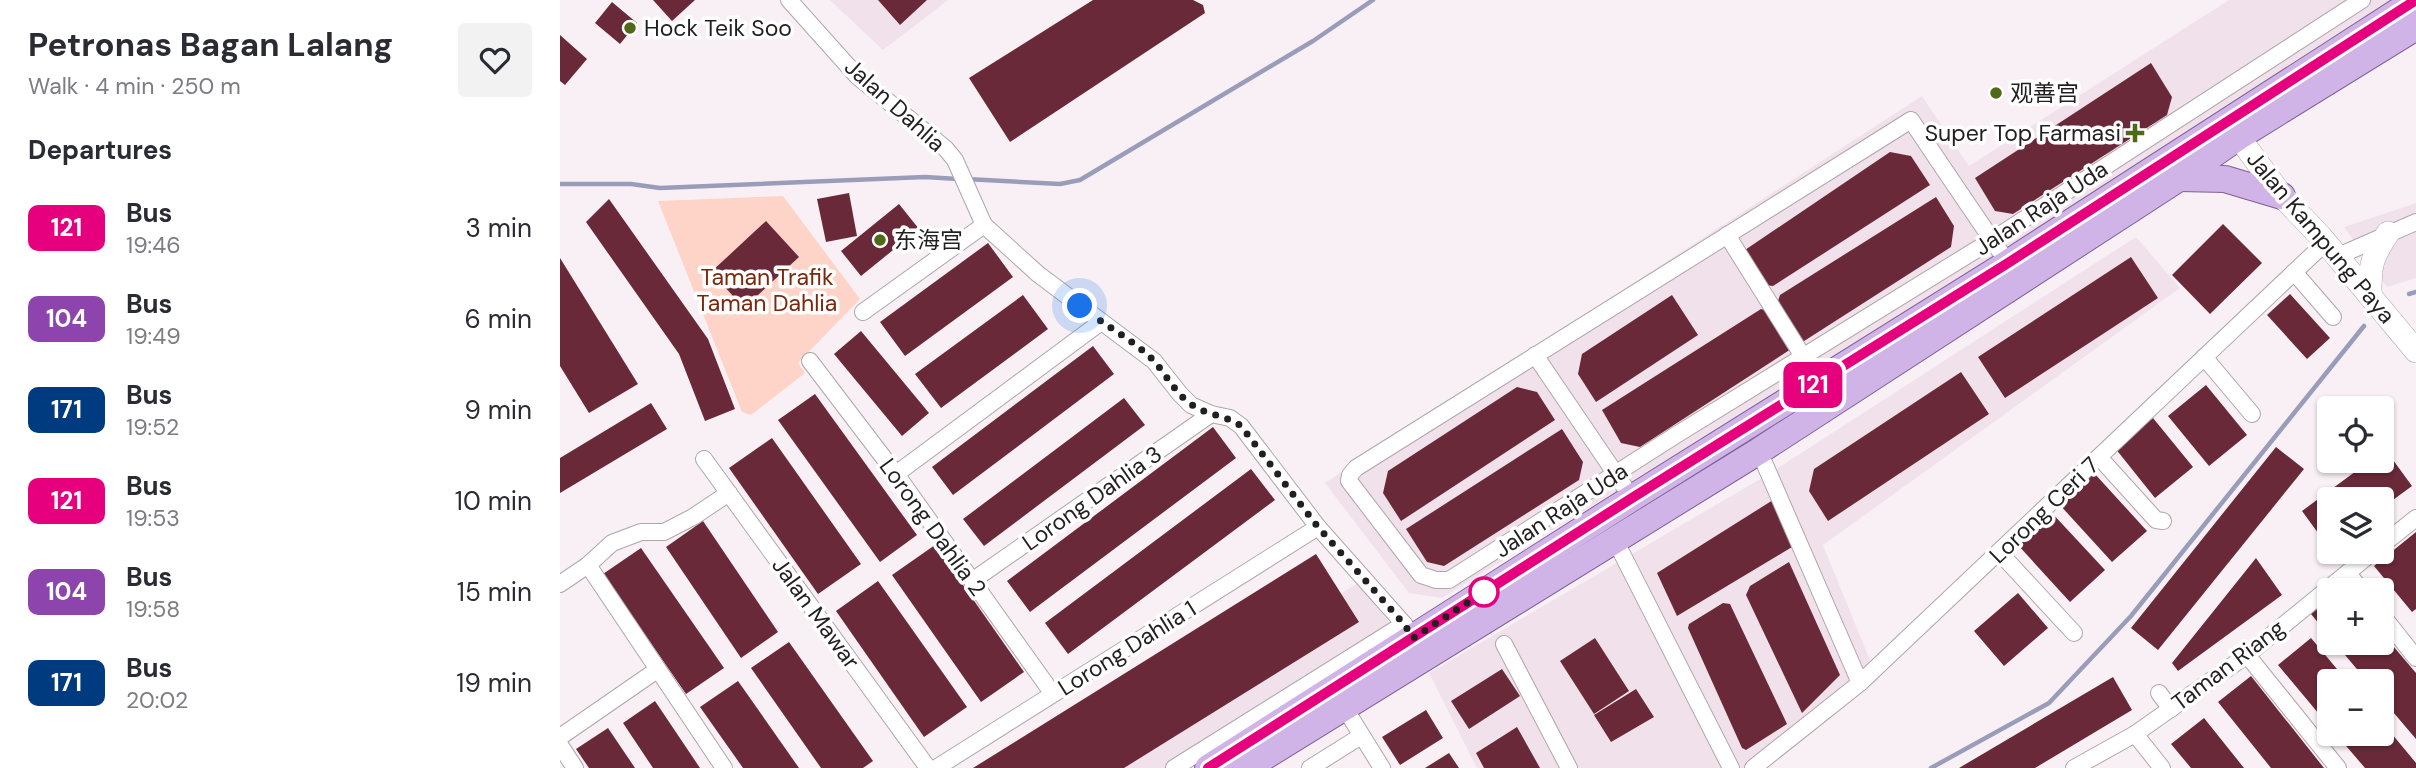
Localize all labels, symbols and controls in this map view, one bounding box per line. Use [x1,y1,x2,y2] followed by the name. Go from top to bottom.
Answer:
[644,13,792,43] place label: Hock Teik Soo
[622,20,638,36] marker: Hock Teik Soo
[28,23,393,66] text: Petronas Bagan Lalang
[458,23,532,97] button: heart
[838,52,952,158] street label: Jalan Dahlia
[28,71,241,101] text: Walk · 4 min · 250 m
[2010,78,2079,108] place label: 观善宫
[1988,85,2004,101] marker: 观善宫
[1925,118,2121,148] place label: Super Top Farmasi
[2127,125,2143,141] marker: Super Top Farmasi
[28,133,172,167] text: Departures
[2240,145,2402,329] street label: Jalan Kampung Paya
[1969,154,2113,262] street label: Jalan Raja Uda
[126,196,172,230] text: Bus
[465,211,532,245] text: 3 min
[51,212,82,243] text: 121
[894,225,963,255] place label: 东海宫
[126,230,181,260] text: 19:46
[872,232,888,248] marker: 东海宫
[697,262,837,318] park label: Taman Trafik Taman Dahlia
[126,287,172,321] text: Bus
[1062,288,1097,323] your location
[464,302,532,336] text: 6 min
[46,303,87,334] text: 104
[126,321,181,351] text: 19:49
[1773,362,1853,408] line badge: 121
[1797,369,1829,400] text: 121
[126,378,172,412] text: Bus
[464,393,532,427] text: 9 min
[51,394,82,425] text: 171
[2317,396,2394,746] map controls
[2317,396,2394,473] button: locate
[126,412,179,442] text: 19:52
[1016,439,1168,557] street label: Lorong Dahlia 3
[1983,450,2105,570] street label: Lorong Ceri 7
[873,452,993,602] street label: Lorong Dahlia 2
[1489,456,1633,564] street label: Jalan Raja Uda
[126,469,172,503] text: Bus
[455,484,532,518] text: 10 min
[51,485,82,516] text: 121
[2317,487,2394,564] button: layers
[126,503,180,533] text: 19:53
[765,551,867,675] street label: Jalan Mawar
[126,560,172,594] text: Bus
[457,575,532,609] text: 15 min
[46,576,87,607] text: 104
[1469,577,1499,607] unlabelled marker
[2317,578,2394,655] button: +
[126,594,180,624] text: 19:58
[1052,594,1202,702] street label: Lorong Dahlia 1
[2166,613,2291,717] street label: Taman Riang
[126,651,172,685] text: Bus
[456,666,532,700] text: 19 min
[51,667,82,698] text: 171
[2317,669,2394,746] button: −
[126,685,188,715] text: 20:02

